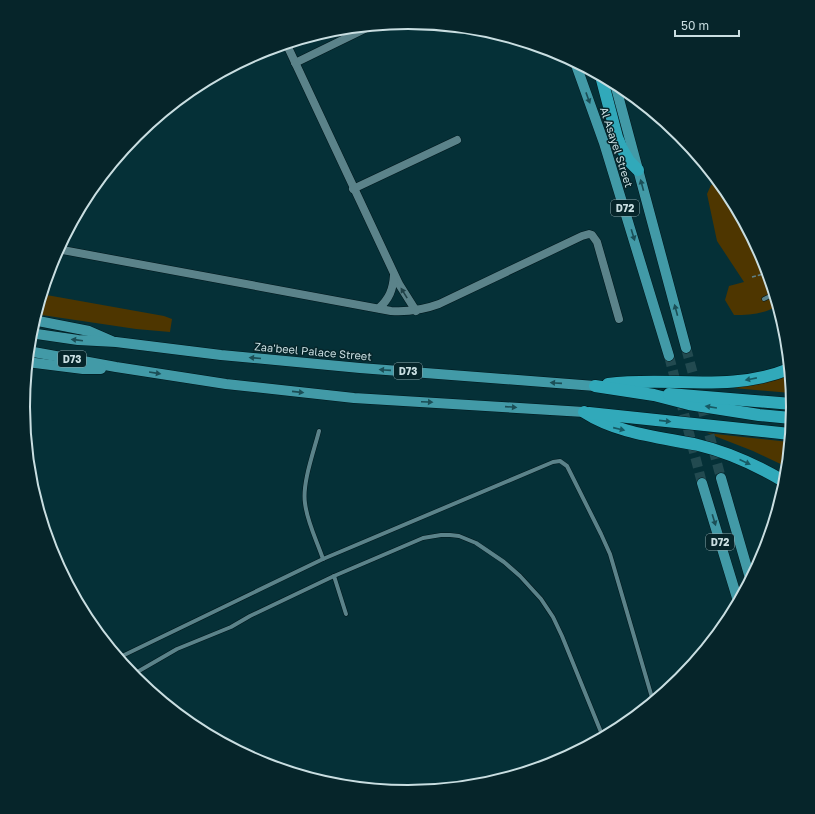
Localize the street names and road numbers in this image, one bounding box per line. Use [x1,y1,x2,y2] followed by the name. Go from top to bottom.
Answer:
[598,105,636,189] street label: Al Asayel Street
[611,200,639,216] road number: D72
[254,339,372,363] street label: Zaa'beel Palace Street
[58,351,86,367] road number: D73
[394,363,422,379] road number: D73
[706,534,734,550] road number: D72

